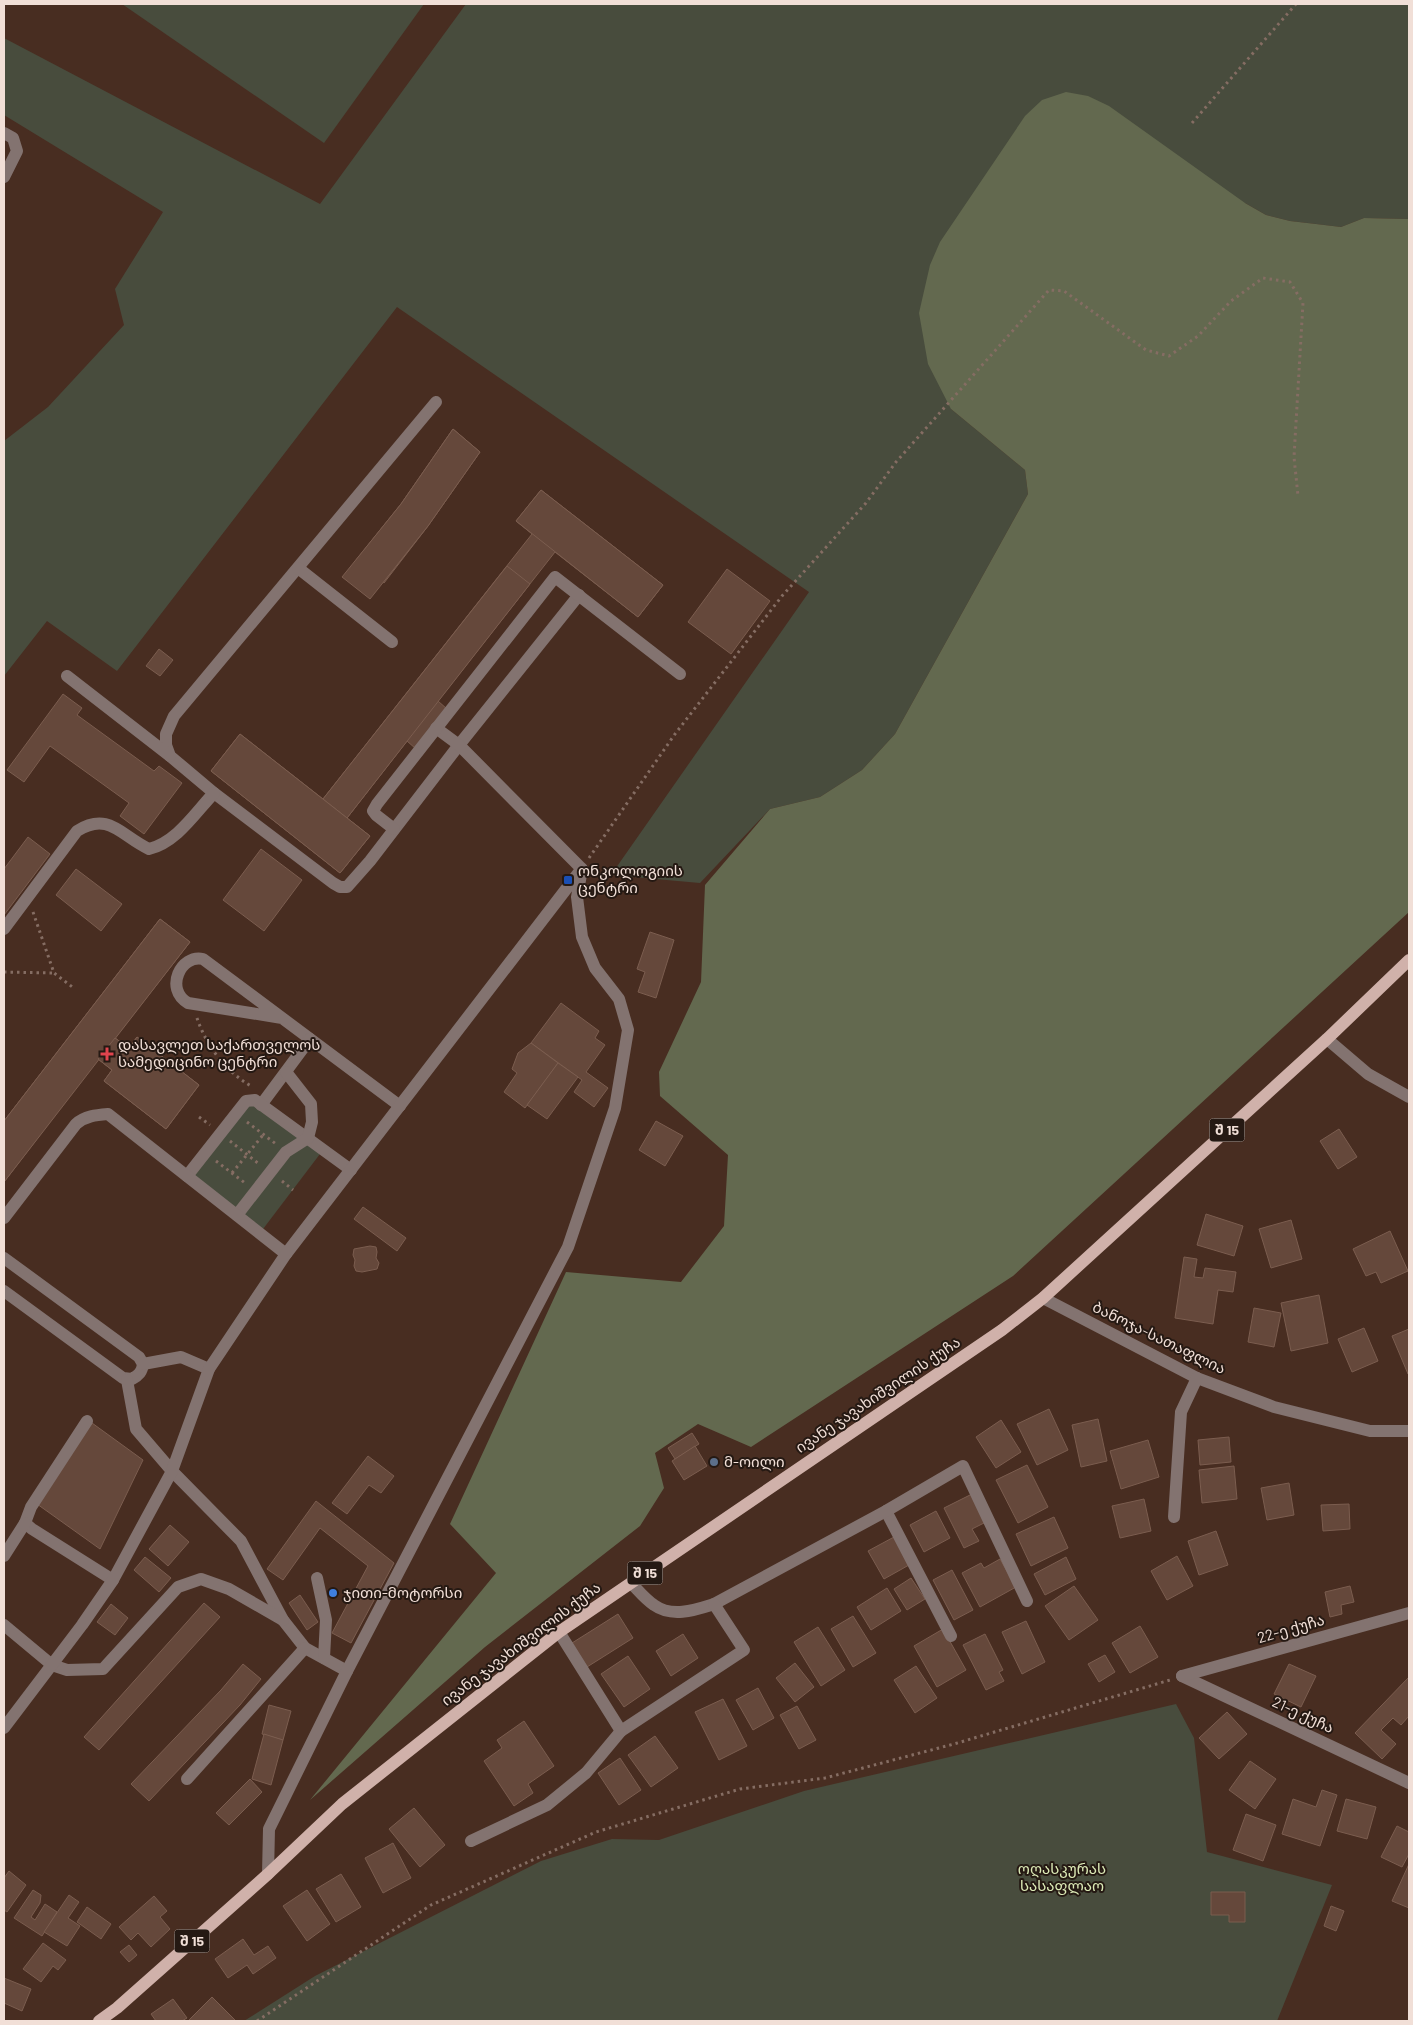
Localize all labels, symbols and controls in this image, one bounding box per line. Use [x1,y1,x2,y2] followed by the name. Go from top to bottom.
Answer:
[578,861,683,897] place label: ონკოლოგიის ცენტრი
[562,874,574,886] marker: ონკოლოგიის ცენტრი
[118,1035,320,1071] place label: დასავლეთ საქართველოს სამედიცინო ცენტრი
[100,1047,114,1061] marker: დასავლეთ საქართველოს სამედიცინო ცენტრი
[1210,1118,1244,1142] road number: შ 15
[1090,1297,1229,1378] street label: ბანოჯა-სათაფლია
[792,1332,964,1457] street label: ივანე ჯავახიშვილის ქუჩა
[724,1452,785,1471] place label: მ-ოილი
[708,1456,720,1468] marker: მ-ოილი
[628,1562,662,1585] road number: შ 15
[437,1577,604,1710] street label: ივანე ჯავახიშვილის ქუჩა
[343,1583,462,1602] place label: ჯითი-მოტორსი
[327,1587,339,1599] marker: ჯითი-მოტორსი
[1255,1610,1327,1647] street label: 22-ე ქუჩა
[1269,1692,1337,1737] street label: 21-ე ქუჩა
[1018,1859,1106,1895] park label: ოღასკურას სასაფლაო
[174,1930,210,1952] road number: შ 15

